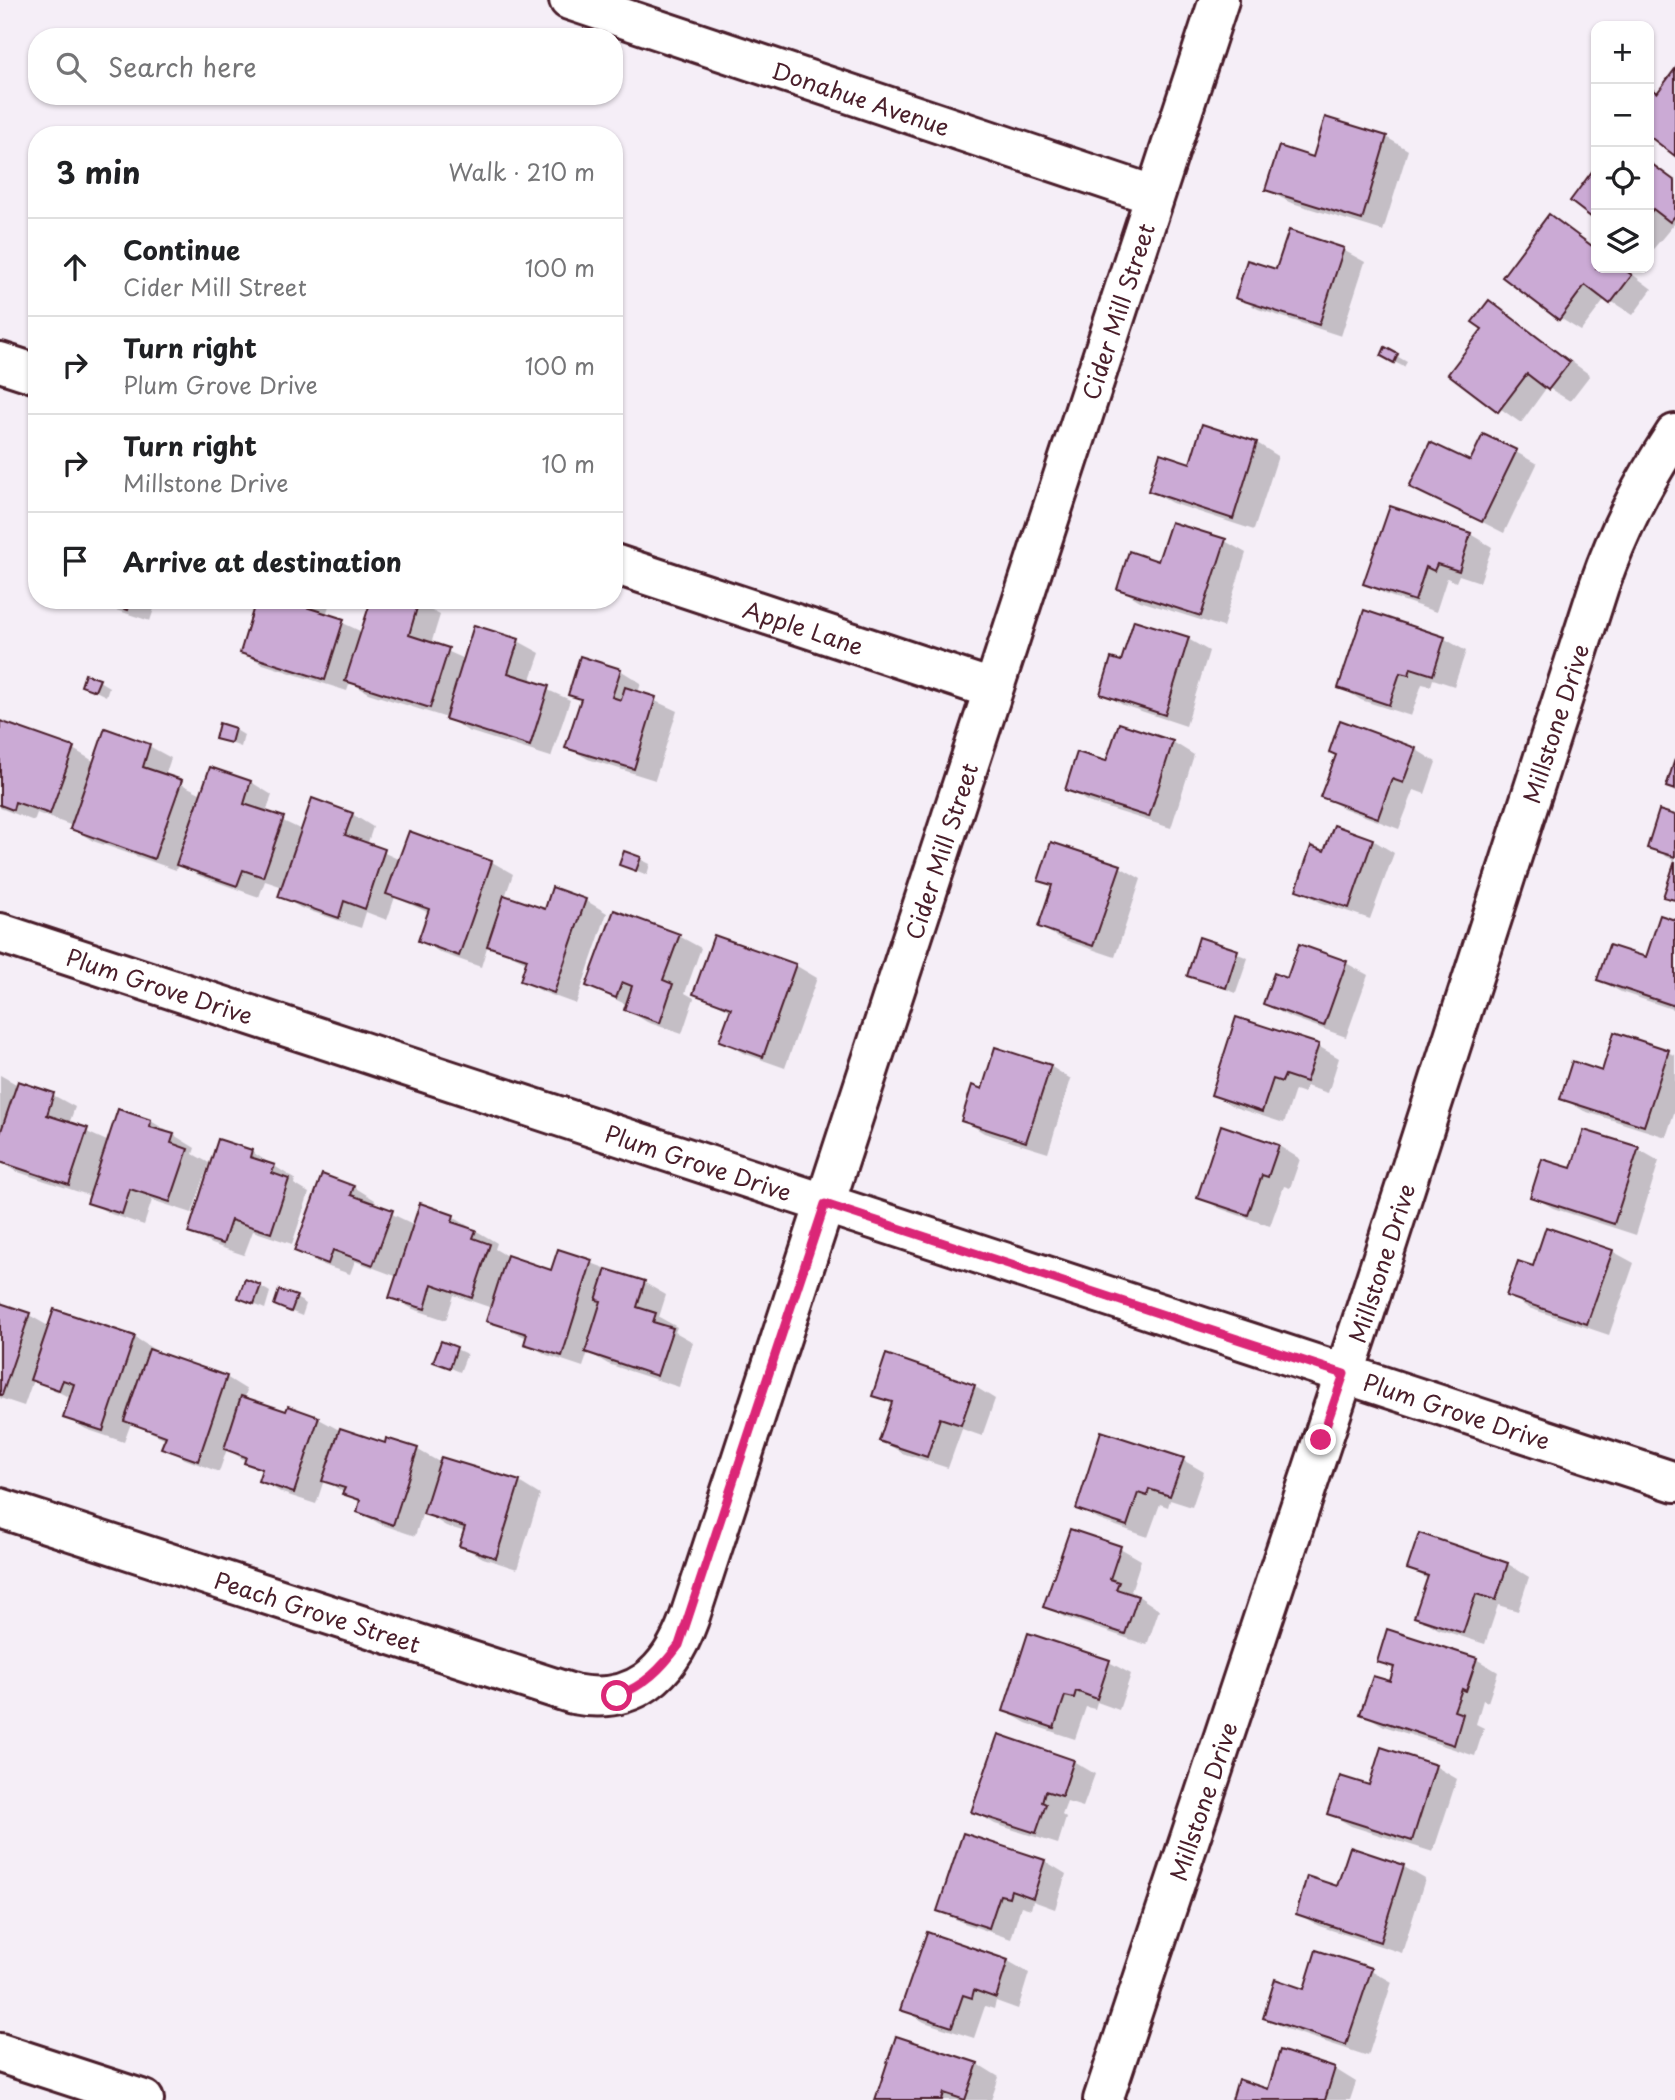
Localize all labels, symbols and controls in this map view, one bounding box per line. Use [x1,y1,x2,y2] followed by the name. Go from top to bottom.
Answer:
[1591,21,1654,273] map controls
[1591,21,1654,84] button: +
[28,28,623,105] search box
[108,47,257,86] text: Search here
[52,48,90,86] icon: search
[768,52,955,143] street label: Donahue Avenue
[1591,84,1654,147] button: −
[1591,147,1654,210] button: locate
[56,149,141,194] text: 3 min
[448,154,595,189] text: Walk · 210 m
[1591,210,1654,273] button: layers
[1072,218,1162,404] street label: Cider Mill Street
[123,230,240,269] text: Continue
[56,248,94,286] icon: ahead
[525,250,595,285] text: 100 m
[123,269,307,304] text: Cider Mill Street
[123,328,257,367] text: Turn right
[56,346,94,384] icon: right
[525,348,595,383] text: 100 m
[123,367,318,402] text: Plum Grove Drive
[123,426,257,465] text: Turn right
[56,444,94,482] icon: right
[541,446,595,481] text: 10 m
[123,465,289,500] text: Millstone Drive
[56,542,94,580] icon: arrive
[123,542,402,581] text: Arrive at destination
[739,591,869,663] street label: Apple Lane
[1513,639,1597,807] street label: Millstone Drive
[895,758,986,944] street label: Cider Mill Street
[62,938,258,1032] street label: Plum Grove Drive
[600,1115,797,1209] street label: Plum Grove Drive
[1339,1179,1423,1347] street label: Millstone Drive
[1359,1363,1555,1457] street label: Plum Grove Drive
[1305,1424,1336,1455] route end
[210,1561,425,1661] street label: Peach Grove Street
[601,1680,632,1711] route start
[1160,1717,1245,1885] street label: Millstone Drive

